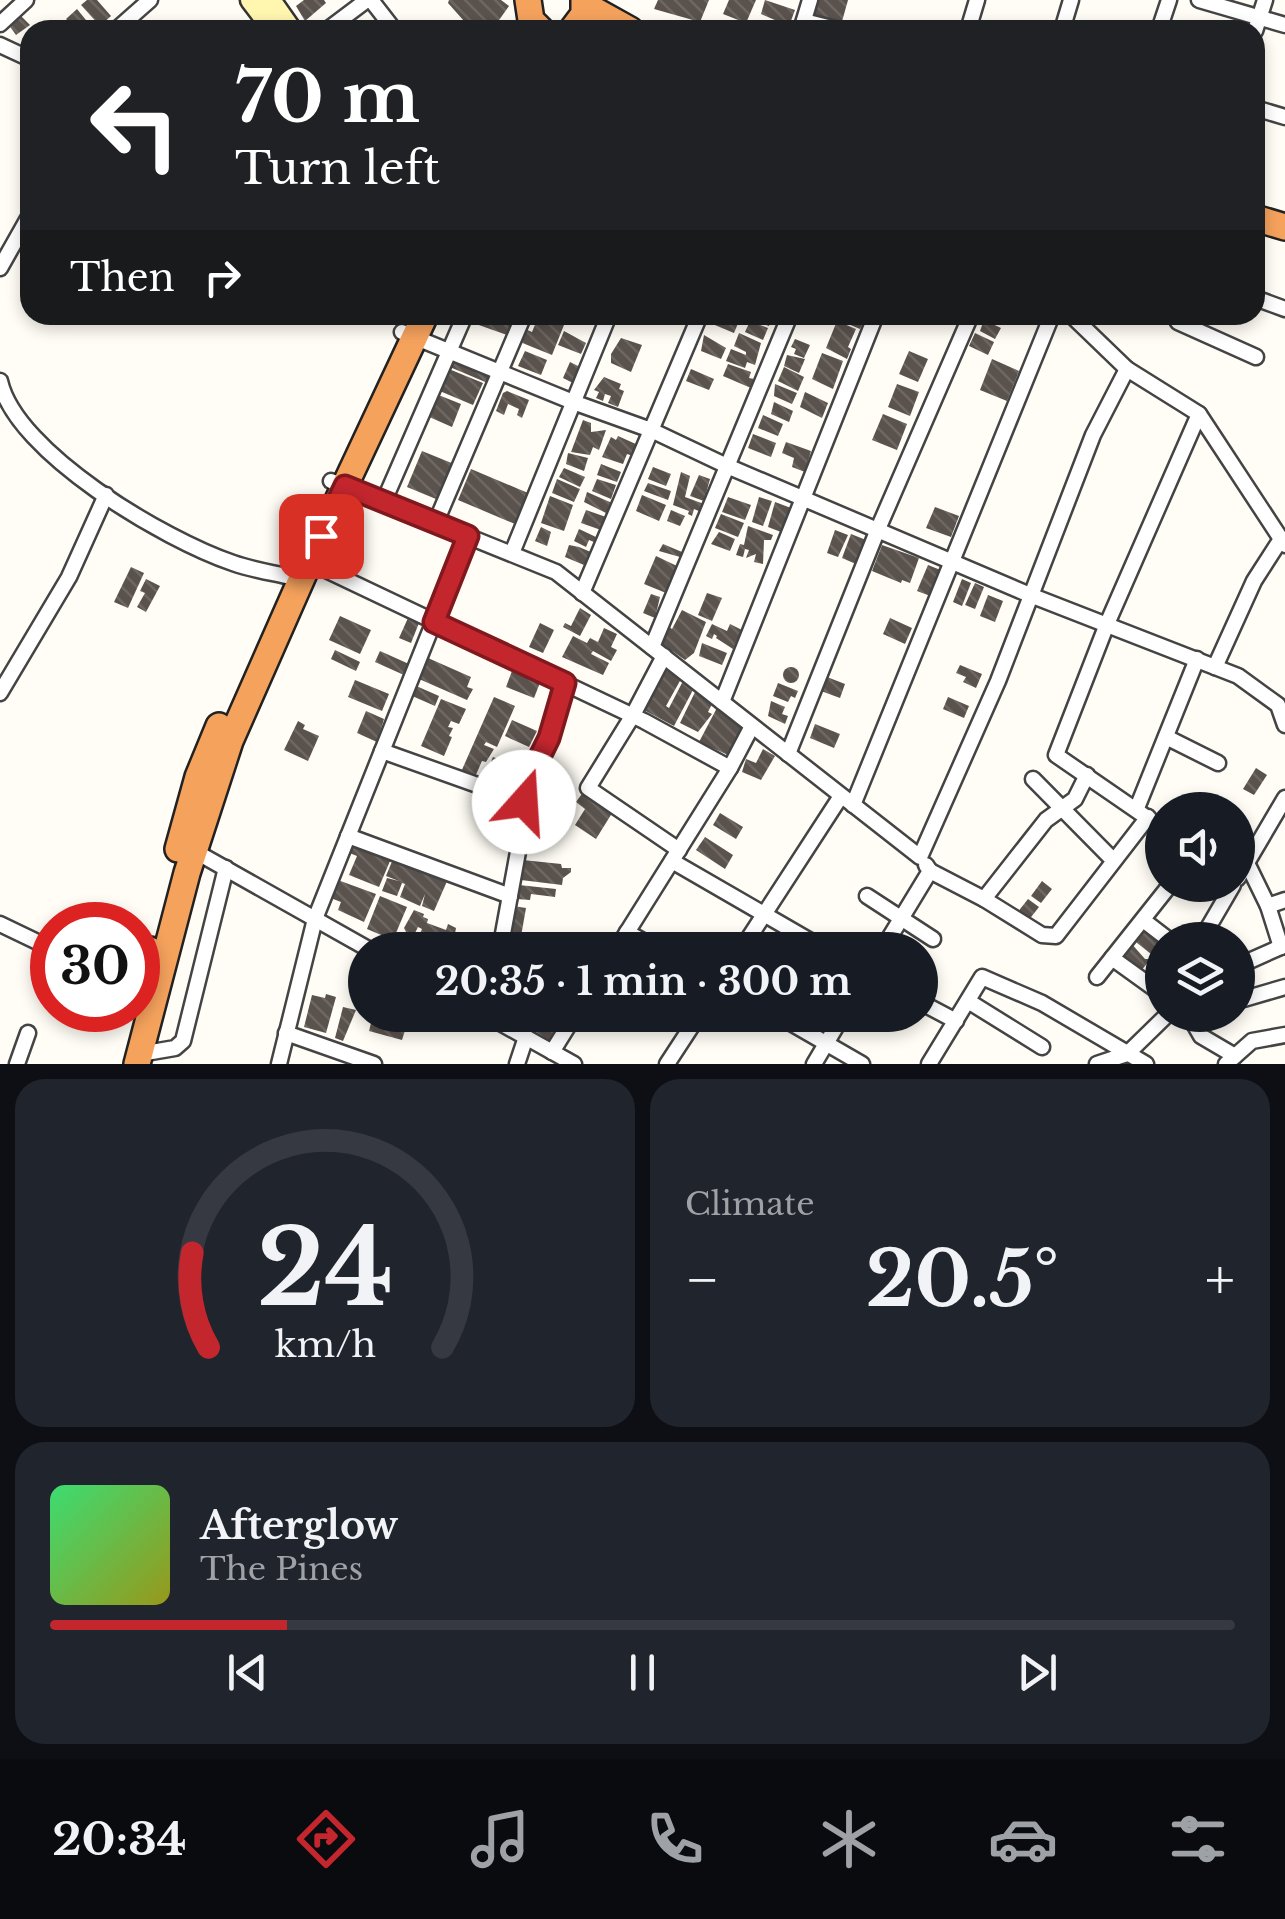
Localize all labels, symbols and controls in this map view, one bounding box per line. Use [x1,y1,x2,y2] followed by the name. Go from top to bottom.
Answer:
[235,54,420,141] text: 70 m
[70,60,200,190] icon: left
[235,140,440,196] text: Turn left
[195,250,250,305] icon: right
[70,254,175,301] text: Then
[279,494,364,579] pin
[294,509,349,564] icon: arrive
[472,750,576,854] position arrow
[1145,792,1255,1032] map controls
[1145,792,1255,902] button: sound
[30,902,160,1032] speed limit sign: 30
[1145,922,1255,1032] button: layers
[435,958,851,1005] text: 20:35 · 1 min · 300 m
[685,1184,814,1224] text: Climate
[257,1204,393,1333] text: 24
[866,1233,1059,1326] text: 20.5°
[685,1246,720,1314] text: −
[1205,1246,1235,1314] text: +
[274,1322,376,1367] text: km/h
[200,1502,398,1549] text: Afterglow
[200,1549,363,1589] text: The Pines
[220,1645,275,1700] icon: previous
[615,1645,670,1700] icon: pause
[1010,1645,1065,1700] icon: next
[291,1804,361,1874] icon: directions
[465,1804,535,1874] icon: music
[640,1804,710,1874] icon: phone
[814,1804,884,1874] icon: climate
[988,1804,1058,1874] icon: car
[1163,1804,1233,1874] icon: filters
[52,1811,187,1867] text: 20:34

